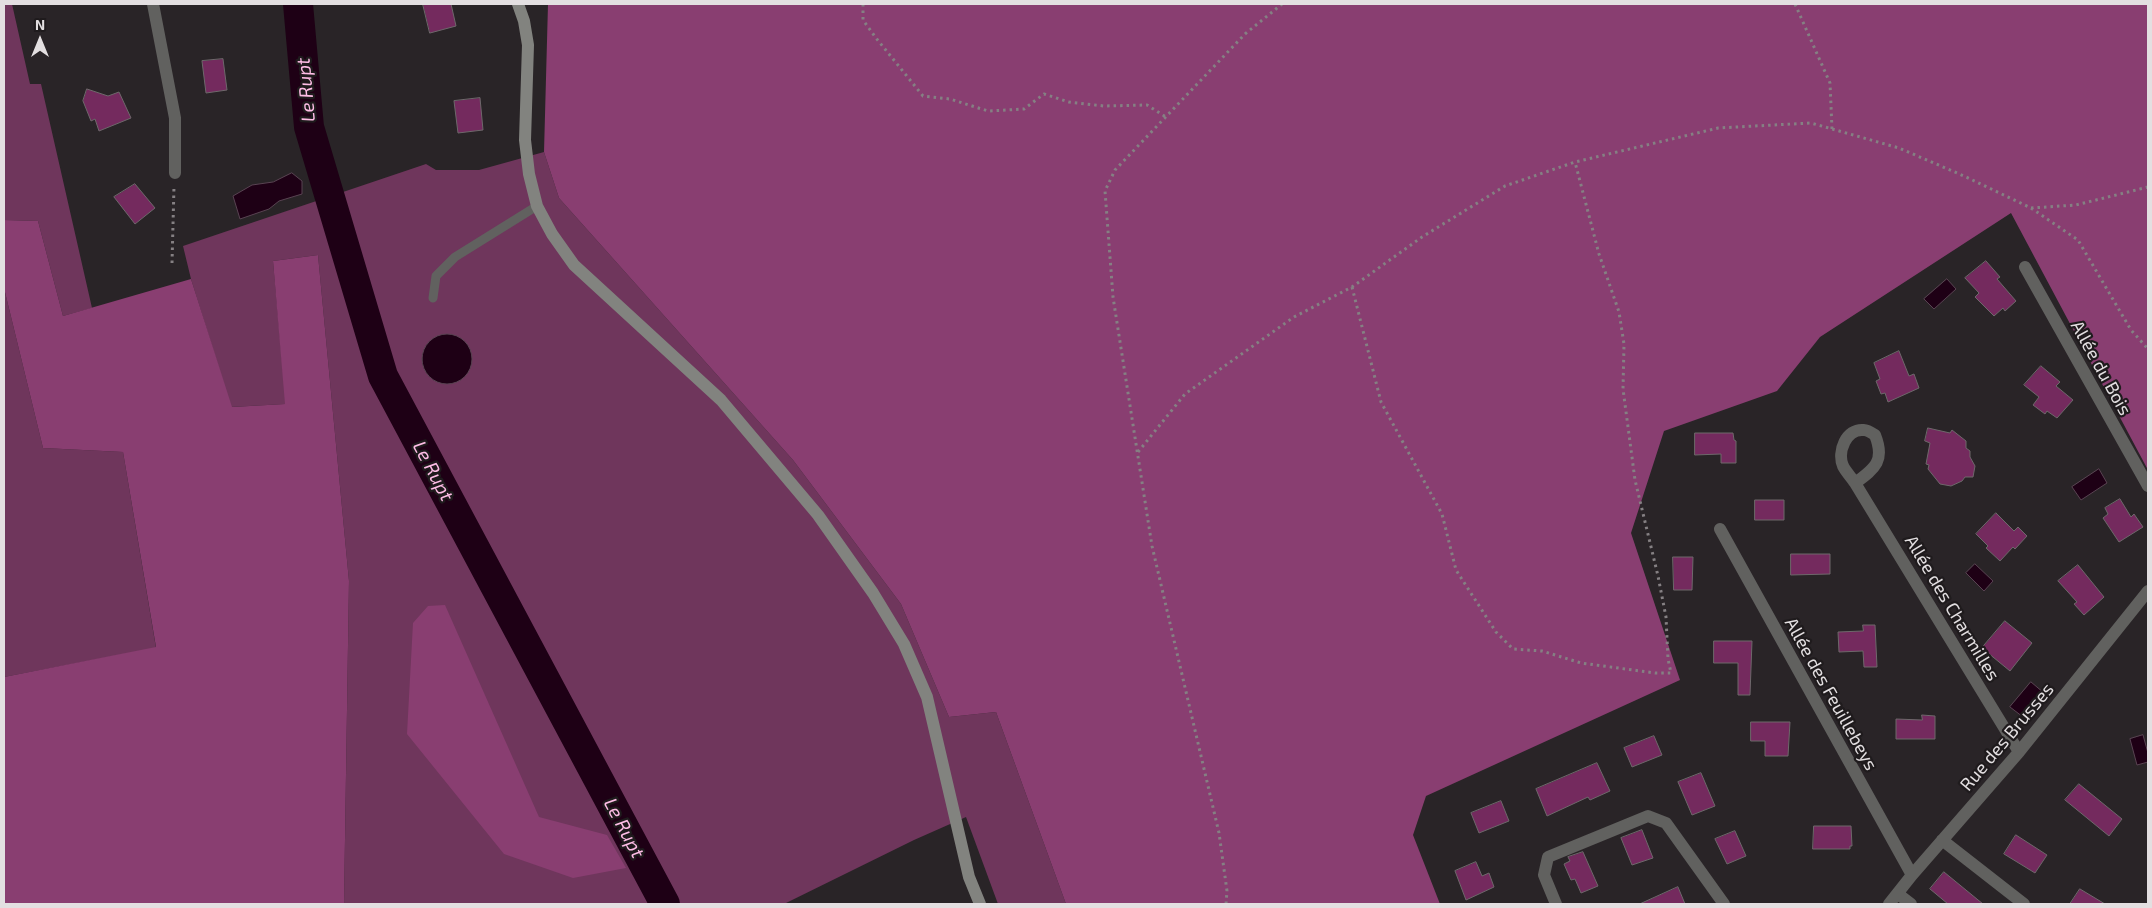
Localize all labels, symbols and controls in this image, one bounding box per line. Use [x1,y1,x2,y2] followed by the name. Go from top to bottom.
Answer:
[15,15,65,65] north arrow
[35,16,45,33] text: N
[292,57,320,123] water label: Le Rupt
[2066,317,2136,419] street label: Allée du Bois
[408,437,458,505] water label: Le Rupt
[1900,531,2004,685] street label: Allée des Charmilles
[1780,614,1882,774] street label: Allée des Feuillebeys
[1956,679,2058,795] street label: Rue des Brusses
[599,794,649,862] water label: Le Rupt

